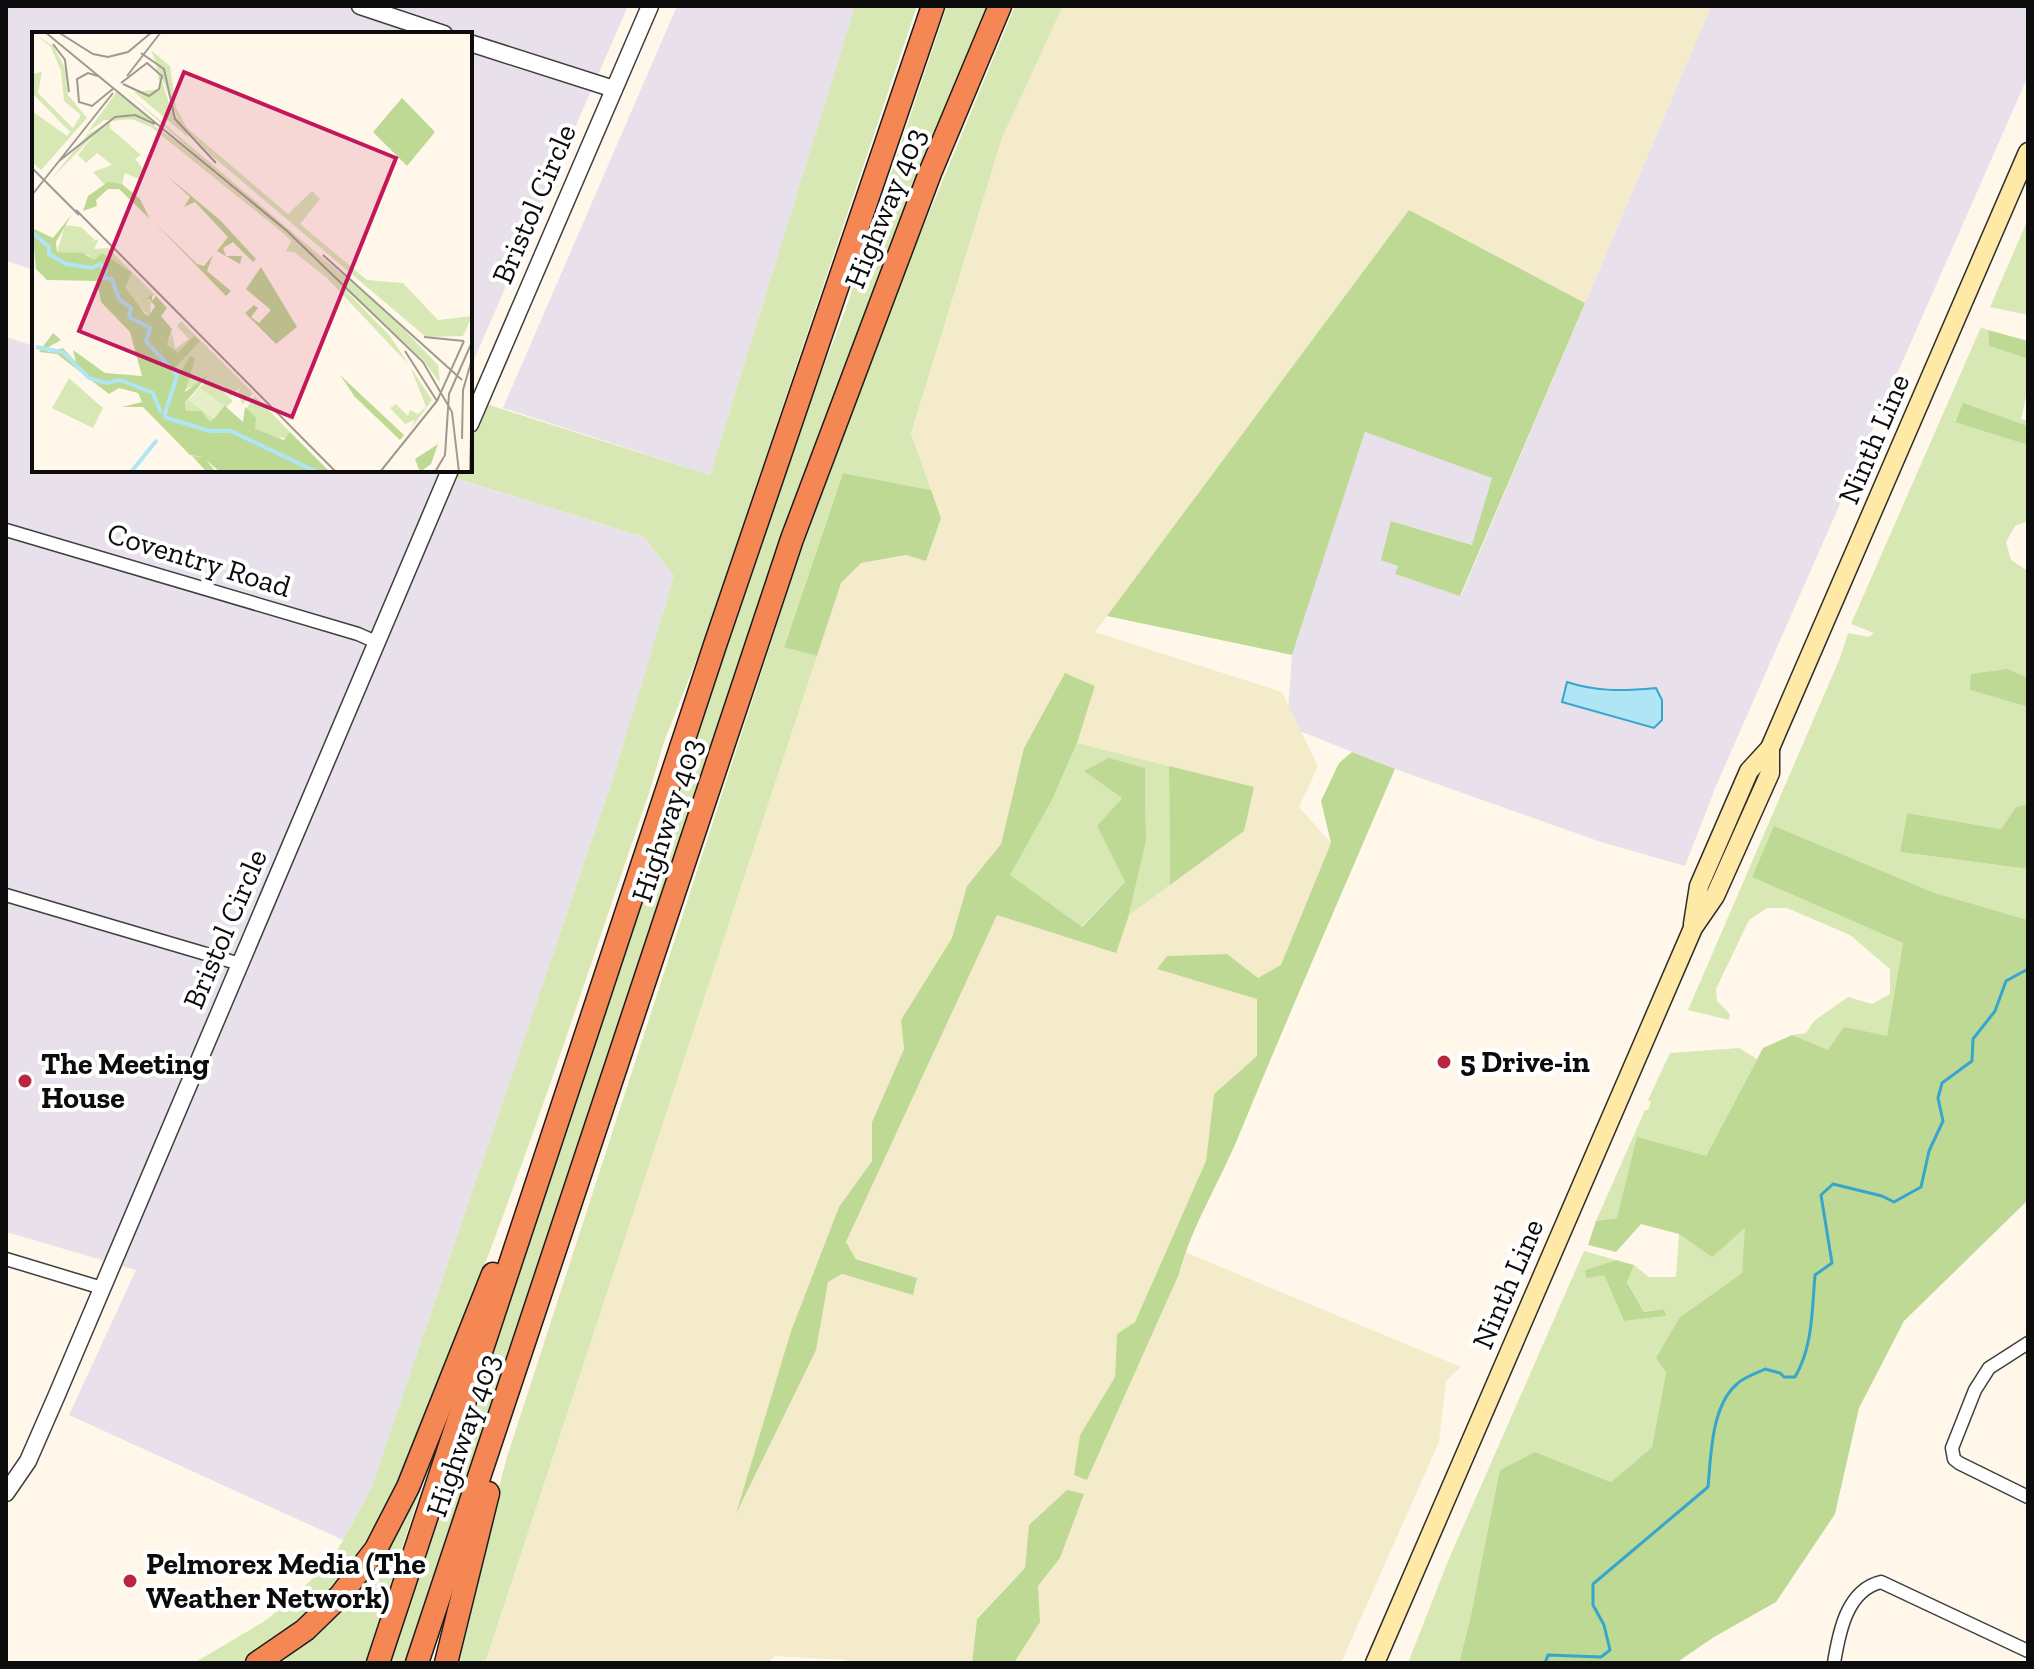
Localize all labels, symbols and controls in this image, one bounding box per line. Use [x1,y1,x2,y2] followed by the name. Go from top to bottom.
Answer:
[32,32,472,472] inset map
[484,119,584,289] street label: Bristol Circle
[836,122,934,294] street label: Highway 403
[1831,369,1917,509] street label: Ninth Line
[103,515,296,605] street label: Coventry Road
[624,734,710,906] street label: Highway 403
[175,844,275,1014] street label: Bristol Circle
[1460,1044,1590,1080] place label: 5 Drive-in
[41,1046,209,1116] place label: The Meeting House
[1435,1053,1453,1071] marker: 5 Drive-in
[16,1072,34,1090] marker: The Meeting House
[1465,1214,1551,1354] street label: Ninth Line
[418,1349,508,1521] street label: Highway 403
[146,1546,426,1616] place label: Pelmorex Media (The Weather Network)
[121,1572,139,1590] marker: Pelmorex Media (The Weather Network)

